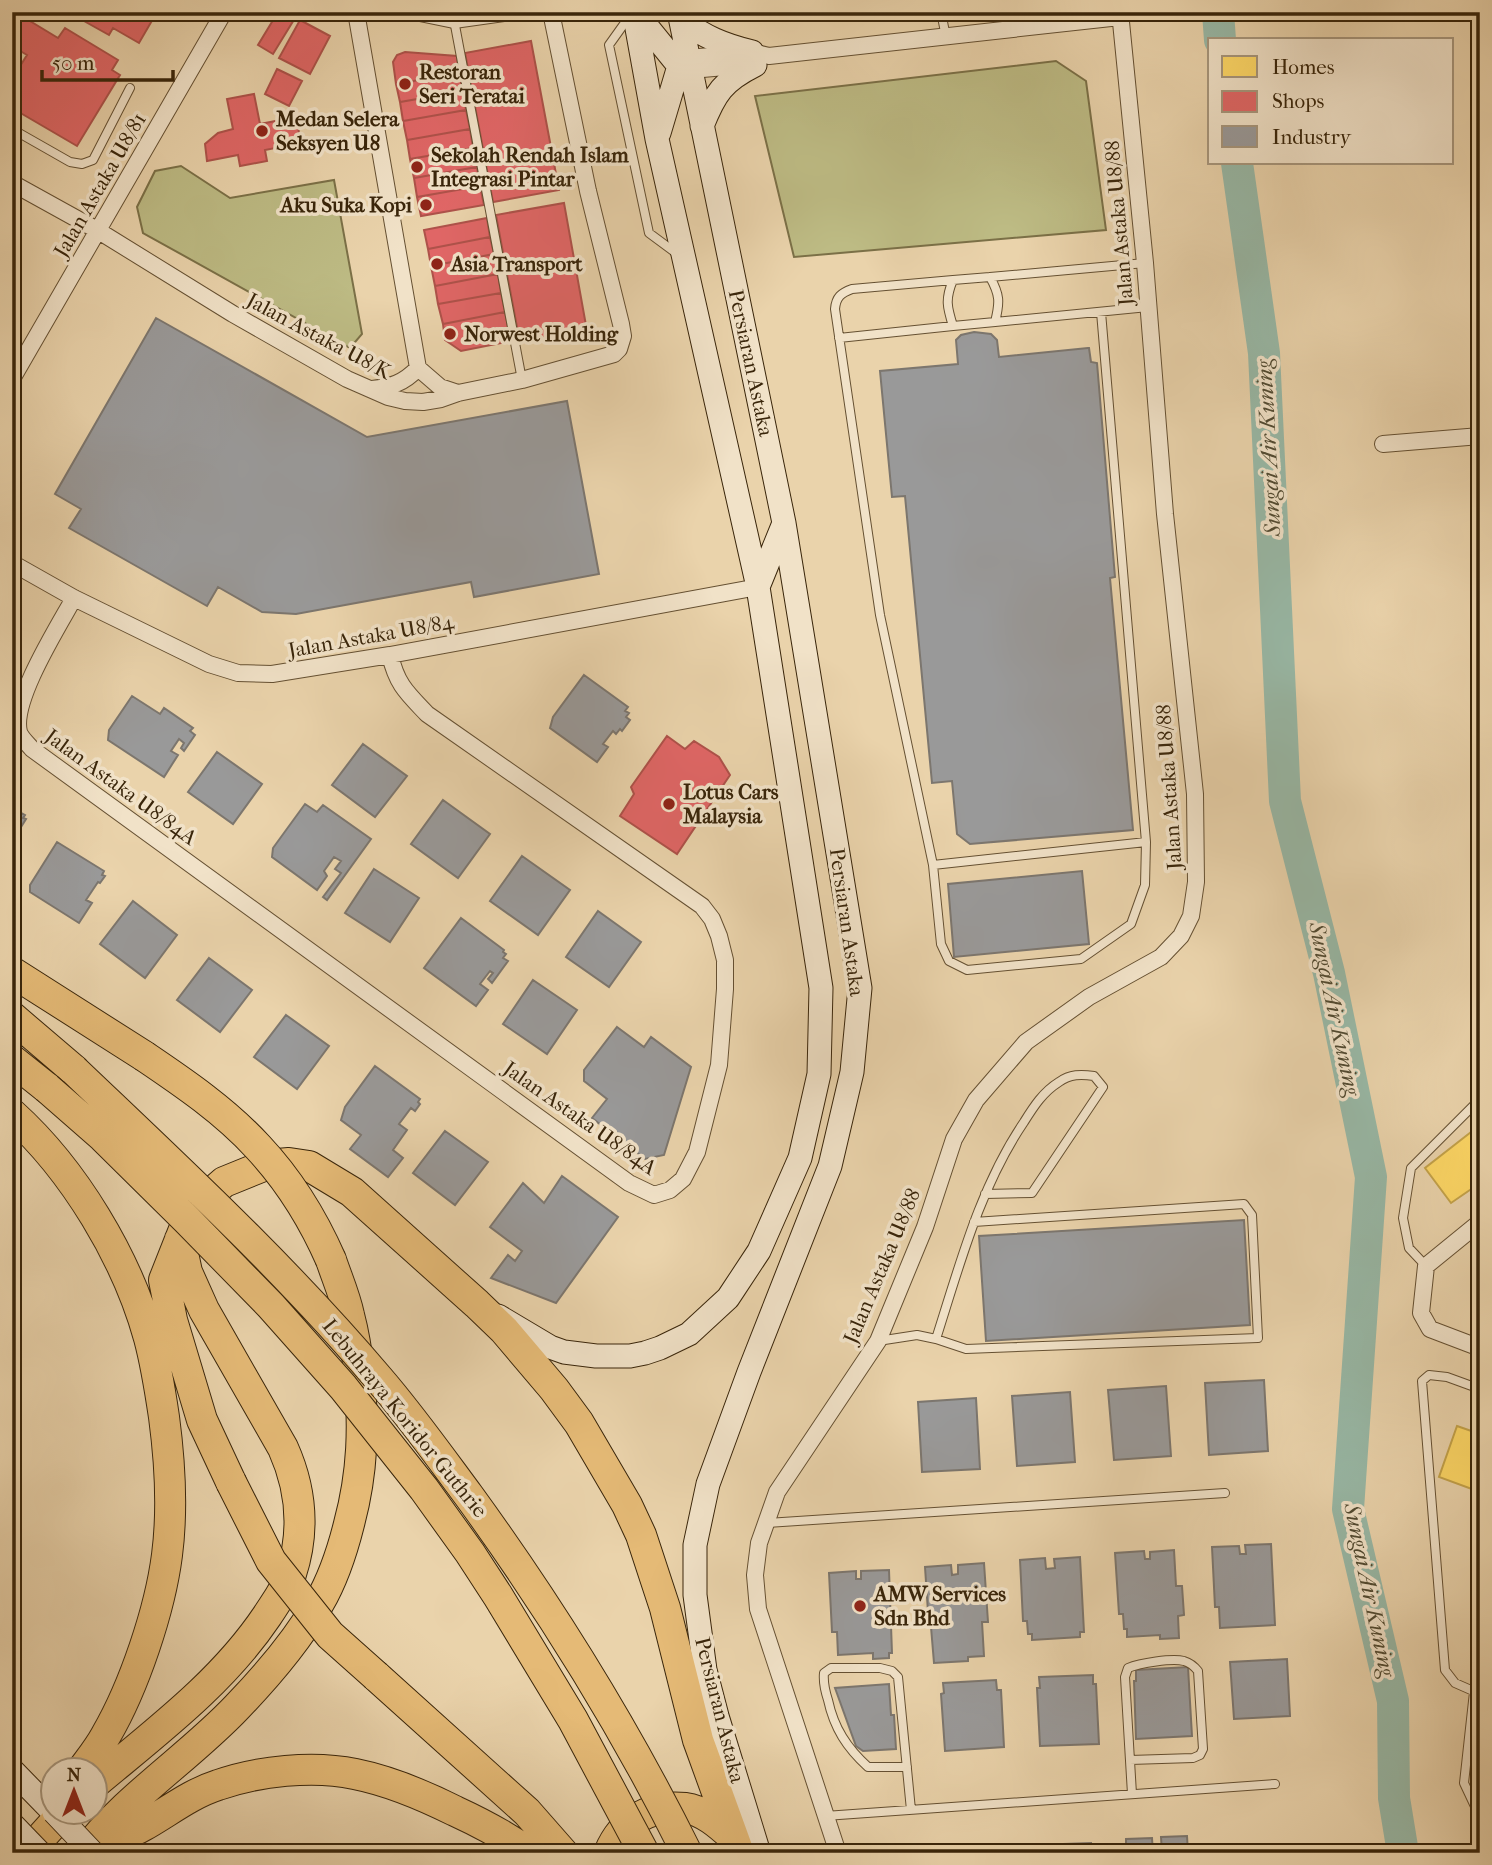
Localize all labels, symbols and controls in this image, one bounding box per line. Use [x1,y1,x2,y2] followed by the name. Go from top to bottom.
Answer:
[42,38,173,82] scale bar
[1208,38,1454,164] legend
[52,51,95,75] text: 50 m
[1272,55,1335,79] text: Homes
[419,60,526,108] place label: Restoran Seri Teratai
[397,76,413,92] marker: Restoran Seri Teratai
[1272,89,1325,113] text: Shops
[275,107,400,155] place label: Medan Selera Seksyen U8
[48,108,151,263] street label: Jalan Astaka U8/81
[254,123,270,139] marker: Medan Selera Seksyen U8
[1272,125,1352,149] text: Industry
[1100,139,1138,309] street label: Jalan Astaka U8/88
[431,143,629,191] place label: Sekolah Rendah Islam Integrasi Pintar
[409,159,425,175] marker: Sekolah Rendah Islam Integrasi Pintar
[279,193,413,217] place label: Aku Suka Kopi
[418,197,434,213] marker: Aku Suka Kopi
[449,252,583,276] place label: Asia Transport
[429,256,445,272] marker: Asia Transport
[241,287,397,385] street label: Jalan Astaka U8/K
[724,287,778,439] street label: Persiaran Astaka
[464,322,619,346] place label: Norwest Holding
[442,326,458,342] marker: Norwest Holding
[1250,358,1287,538] water label: Sungai Air Kuning
[284,610,456,663] street label: Jalan Astaka U8/84
[1151,703,1187,873] street label: Jalan Astaka U8/88
[39,723,202,850] street label: Jalan Astaka U8/84A
[682,780,779,828] place label: Lotus Cars Malaysia
[661,796,677,812] marker: Lotus Cars Malaysia
[825,846,869,998] street label: Persiaran Astaka
[1303,919,1366,1100] water label: Sungai Air Kuning
[497,1055,661,1180] street label: Jalan Astaka U8/84A
[838,1185,925,1349] street label: Jalan Astaka U8/88
[318,1314,492,1522] street label: Lebuhraya Koridor Guthrie
[1338,1500,1401,1681] water label: Sungai Air Kuning
[872,1582,1006,1630] place label: AMW Services Sdn Bhd
[852,1598,868,1614] marker: AMW Services Sdn Bhd
[690,1635,750,1786] street label: Persiaran Astaka
[38,1756,108,1826] north arrow
[67,1764,82,1786] text: N

